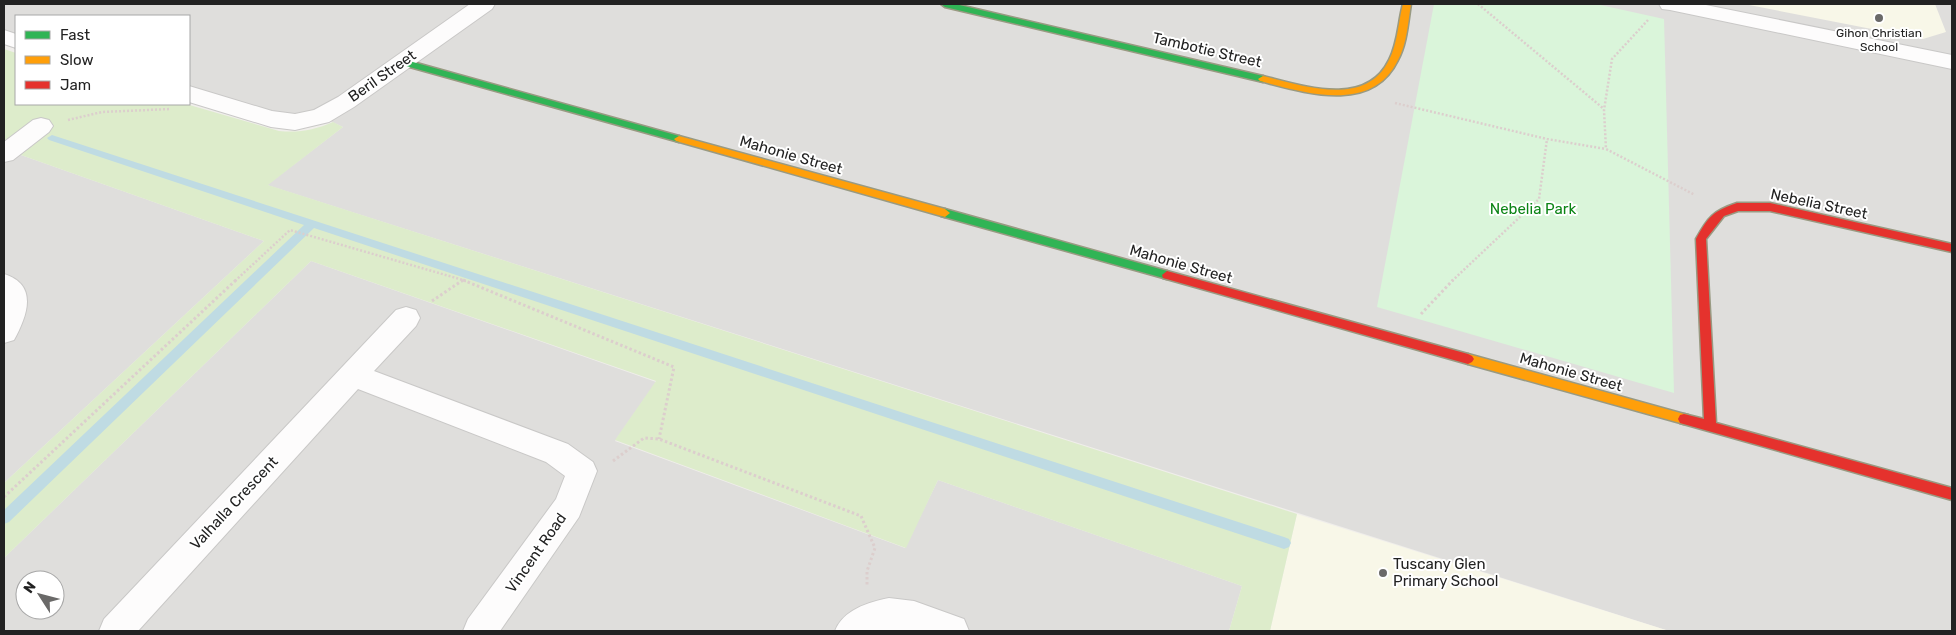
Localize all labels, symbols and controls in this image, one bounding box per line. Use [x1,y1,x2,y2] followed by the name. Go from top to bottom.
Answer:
[1873,12,1885,24] marker: Gihon Christian School
[15,15,190,105] legend
[60,26,90,44] text: Fast
[1836,26,1922,54] place label: Gihon Christian School
[1151,29,1263,71] street label: Tambotie Street
[345,46,419,106] street label: Beril Street
[60,51,93,69] text: Slow
[60,76,91,94] text: Jam
[738,132,845,178] street label: Mahonie Street
[1769,185,1869,223] street label: Nebelia Street
[1490,200,1577,218] park label: Nebelia Park
[1128,241,1235,287] street label: Mahonie Street
[1518,349,1625,395] street label: Mahonie Street
[186,453,282,553] street label: Valhalla Crescent
[502,510,570,596] street label: Vincent Road
[1393,555,1498,590] place label: Tuscany Glen Primary School
[1377,567,1389,579] marker: Tuscany Glen Primary School
[15,570,65,620] north arrow
[20,579,40,597] text: N

